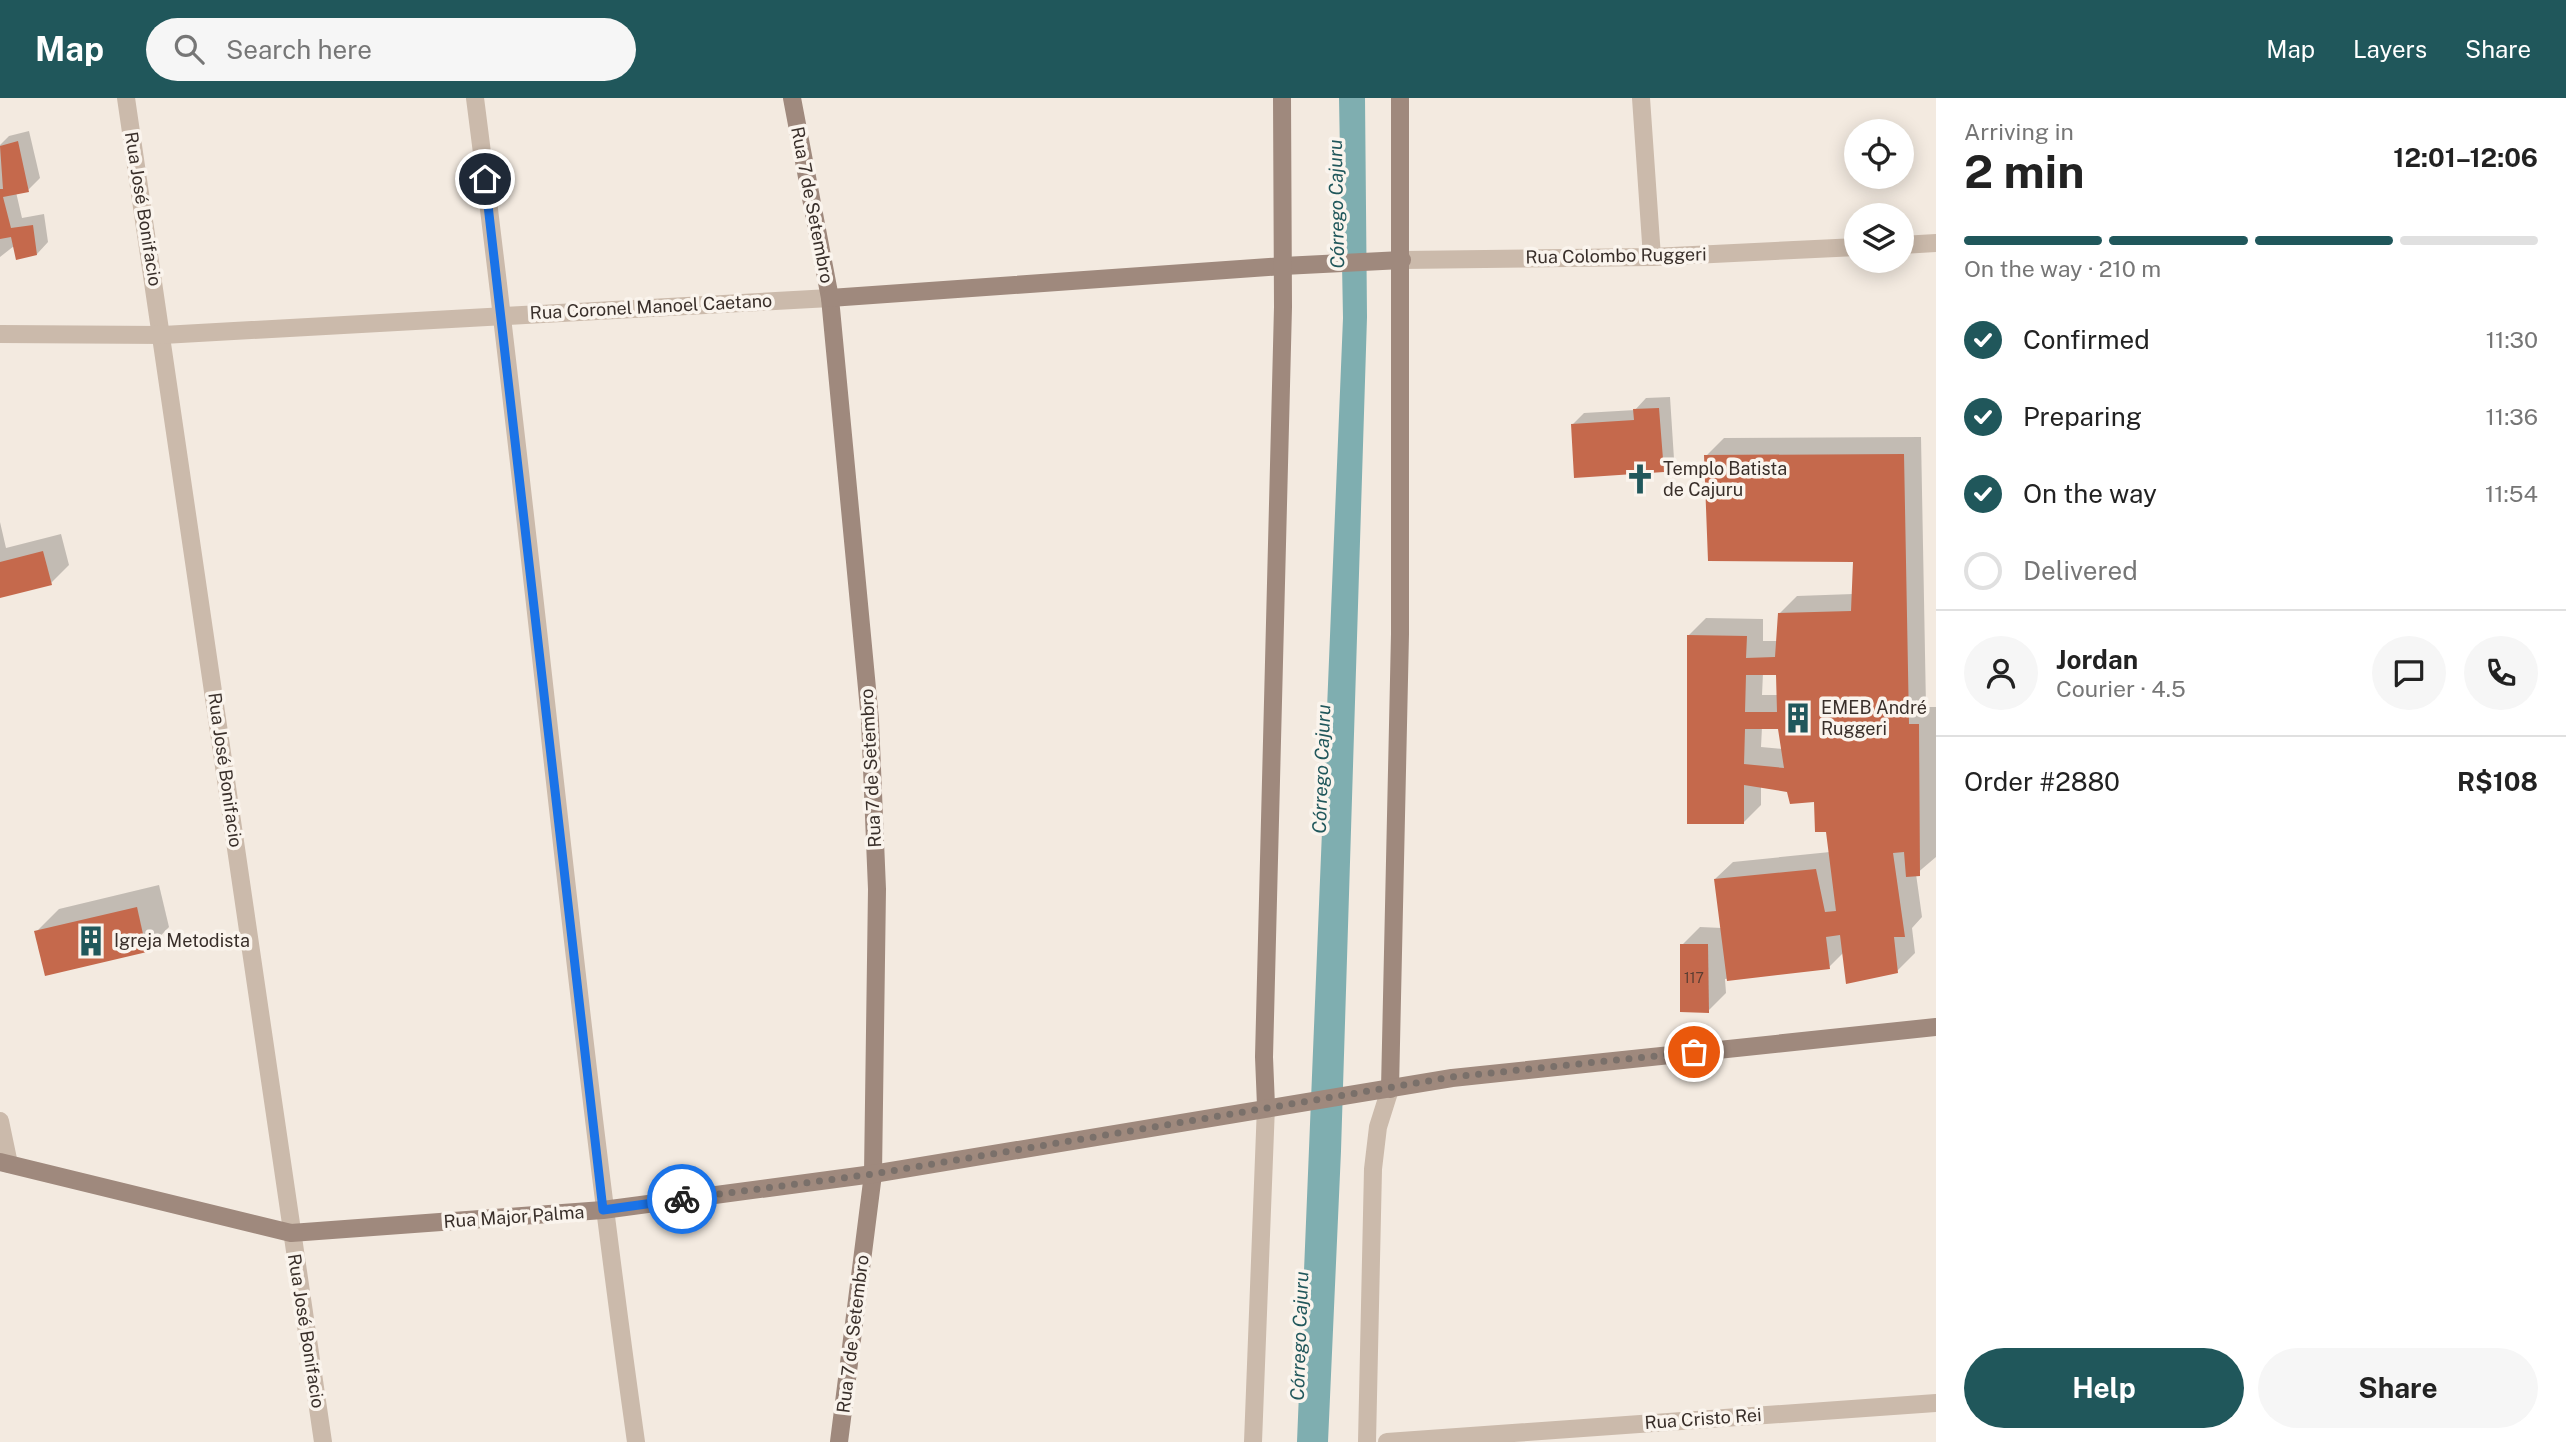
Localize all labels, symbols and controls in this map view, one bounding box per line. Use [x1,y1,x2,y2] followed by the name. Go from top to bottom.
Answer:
[146,18,636,81] search box
[35,30,104,68] text: Map
[170,30,208,68] icon: search
[226,34,372,65] text: Search here
[2266,35,2315,63] text: Map
[2353,35,2427,63] text: Layers
[2465,35,2531,63] text: Share
[1964,118,2074,145] text: Arriving in
[1844,119,1914,273] map controls
[1844,119,1914,189] button: locate
[787,125,838,285] street label: Rua 7 de Setembro
[121,130,166,288] street label: Rua José Bonifacio
[1324,139,1348,269] water label: Córrego Cajuru
[2393,142,2538,173] text: 12:01–12:06
[1964,144,2084,198] text: 2 min
[455,149,515,209] pin
[466,160,504,198] icon: home
[1844,203,1914,273] button: layers
[1525,243,1707,268] street label: Rua Colombo Ruggeri
[1964,255,2161,282] text: On the way · 210 m
[529,290,773,323] street label: Rua Coronel Manoel Caetano
[1964,321,2002,359] icon: check
[2023,324,2150,355] text: Confirmed
[2486,326,2538,353] text: 11:30
[1964,398,2002,436] icon: check
[2023,401,2142,432] text: Preparing
[2485,403,2538,430] text: 11:36
[1663,458,1787,500] place label: Templo Batista de Cajuru
[1623,462,1657,496] church icon: Templo Batista de Cajuru
[1964,475,2002,513] icon: check
[2023,478,2157,509] text: On the way
[2485,480,2538,507] text: 11:54
[2023,555,2138,586] text: Delivered
[1964,636,2038,710] button: person
[2372,636,2446,710] button: chat
[2464,636,2538,710] button: phone
[2056,644,2138,675] text: Jordan
[2056,675,2186,702] text: Courier · 4.5
[856,688,885,848] street label: Rua 7 de Setembro
[204,691,247,849] street label: Rua José Bonifacio
[1821,697,1927,739] place label: EMEB André Ruggeri
[1781,701,1815,735] building icon: EMEB André Ruggeri
[1308,704,1334,834] water label: Córrego Cajuru
[1964,766,2120,797] text: Order #2880
[2457,766,2538,797] text: R$108
[74,924,108,958] building icon: Igreja Metodista
[114,930,250,951] place label: Igreja Metodista
[1684,970,1704,986] house number: 117
[1664,1022,1724,1082] pin
[1675,1033,1713,1071] icon: bag
[647,1164,717,1234] courier
[663,1180,701,1218] icon: bike
[443,1201,585,1232] street label: Rua Major Palma
[284,1252,329,1410] street label: Rua José Bonifacio
[832,1254,873,1414] street label: Rua 7 de Setembro
[1286,1271,1312,1401] water label: Córrego Cajuru
[1964,1348,2244,1428] button: Help
[2258,1348,2538,1428] button: Share
[1644,1404,1762,1433] street label: Rua Cristo Rei

